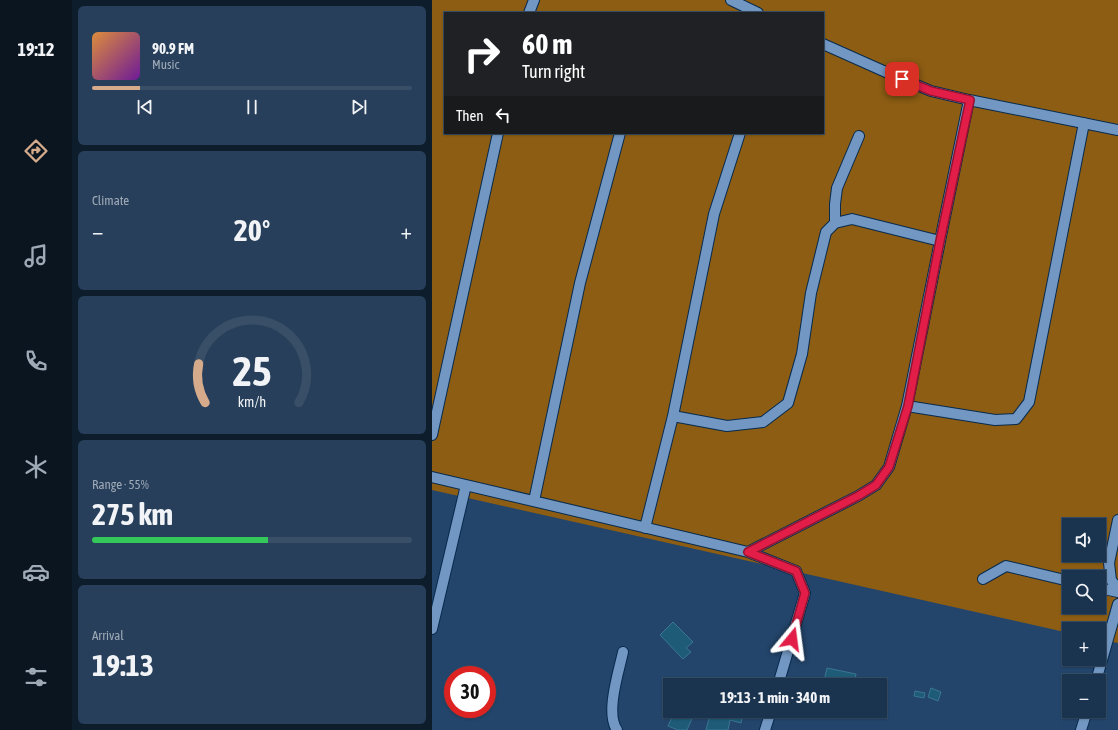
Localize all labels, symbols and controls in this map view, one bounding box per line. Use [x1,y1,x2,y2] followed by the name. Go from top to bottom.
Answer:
[456,28,508,80] icon: right
[522,28,572,60] text: 60 m
[17,39,55,60] text: 19:12
[152,40,194,57] text: 90.9 FM
[152,57,179,72] text: Music
[522,61,585,82] text: Turn right
[885,62,919,96] pin
[891,68,913,90] icon: arrive
[134,96,156,118] icon: previous
[241,96,263,118] icon: pause
[348,96,370,118] icon: next
[492,104,514,126] icon: left
[456,107,484,124] text: Then
[22,137,50,165] icon: directions
[92,193,129,208] text: Climate
[234,213,270,247] text: 20°
[92,218,103,244] text: −
[401,218,412,244] text: +
[22,242,50,270] icon: music
[22,347,50,375] icon: phone
[232,347,272,395] text: 25
[238,394,266,410] text: km/h
[22,453,50,481] icon: climate
[92,477,149,492] text: Range · 55%
[92,497,173,531] text: 275 km
[1062,518,1106,718] map controls
[1062,518,1106,562] button: sound
[22,558,50,586] icon: car
[1062,570,1106,614] button: search
[771,618,813,660] position arrow
[1062,622,1106,666] button: +
[92,628,124,643] text: Arrival
[92,648,154,682] text: 19:13
[22,663,50,691] icon: filters
[444,666,496,718] speed limit sign: 30
[1062,674,1106,718] button: −
[720,689,830,706] text: 19:13 · 1 min · 340 m

